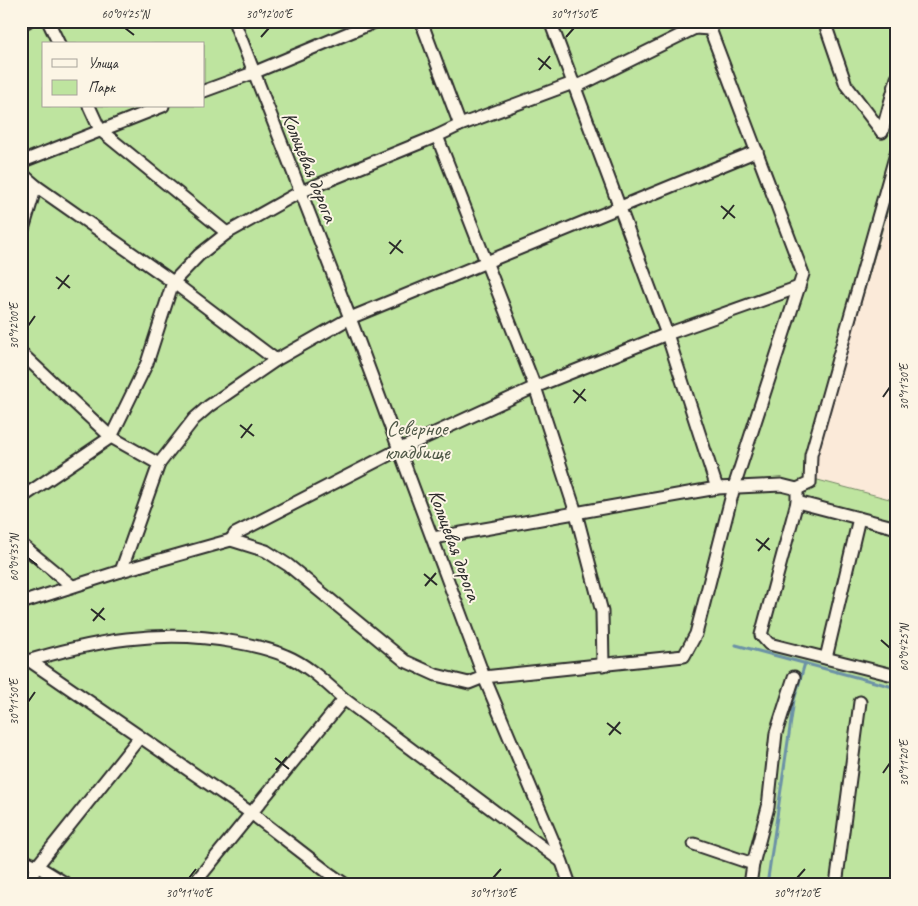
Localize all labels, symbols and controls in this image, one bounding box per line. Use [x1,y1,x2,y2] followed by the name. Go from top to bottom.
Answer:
[101,6,150,22] text: 60°04'25"N
[246,6,294,22] text: 30°12'00"E
[551,6,599,22] text: 30°11'50"E
[42,42,205,108] legend
[88,54,119,73] text: Улица
[88,78,116,97] text: Парк
[276,108,345,228] street label: Кольцевая дорога
[6,301,22,349] text: 30°12'00"E
[896,362,912,410] text: 30°11'30"E
[384,415,451,465] park label: Северное кладбище
[423,486,488,606] street label: Кольцевая дорога
[6,533,22,582] text: 60°04'35"N
[896,623,912,672] text: 60°04'25"N
[6,677,22,725] text: 30°11'50"E
[896,738,912,786] text: 30°11'20"E
[166,885,214,901] text: 30°11'40"E
[470,885,518,901] text: 30°11'30"E
[774,885,822,901] text: 30°11'20"E

